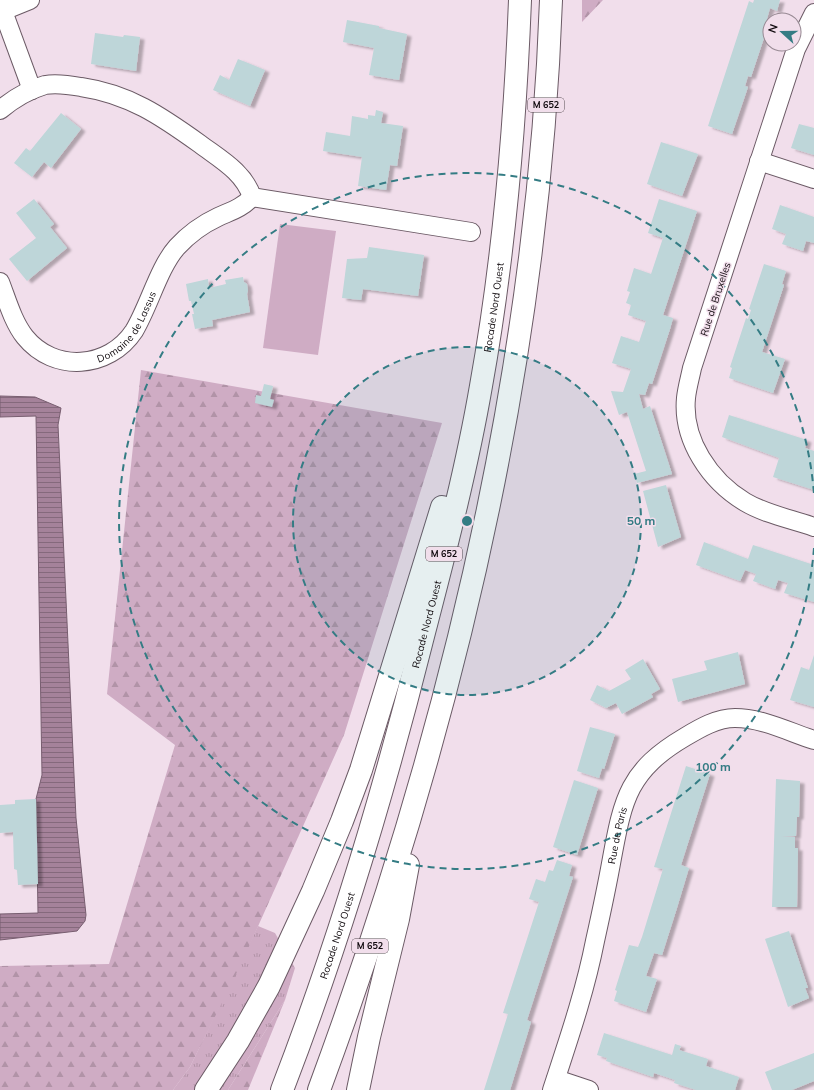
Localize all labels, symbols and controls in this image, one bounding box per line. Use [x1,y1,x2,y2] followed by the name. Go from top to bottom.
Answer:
[762,12,802,52] north arrow
[765,22,781,35] text: N
[528,98,564,112] road number: M 652
[481,261,507,353] street label: Rocade Nord Ouest
[697,261,734,338] street label: Rue de Bruxelles
[95,289,159,365] street label: Domaine de Lassus
[627,513,655,528] text: 50 m
[460,514,474,528] centre of rings
[426,547,462,561] road number: M 652
[409,579,444,670] street label: Rocade Nord Ouest
[695,759,731,774] text: 100 m
[605,805,630,865] street label: Rue de Paris
[317,890,358,981] street label: Rocade Nord Ouest
[352,939,388,953] road number: M 652

